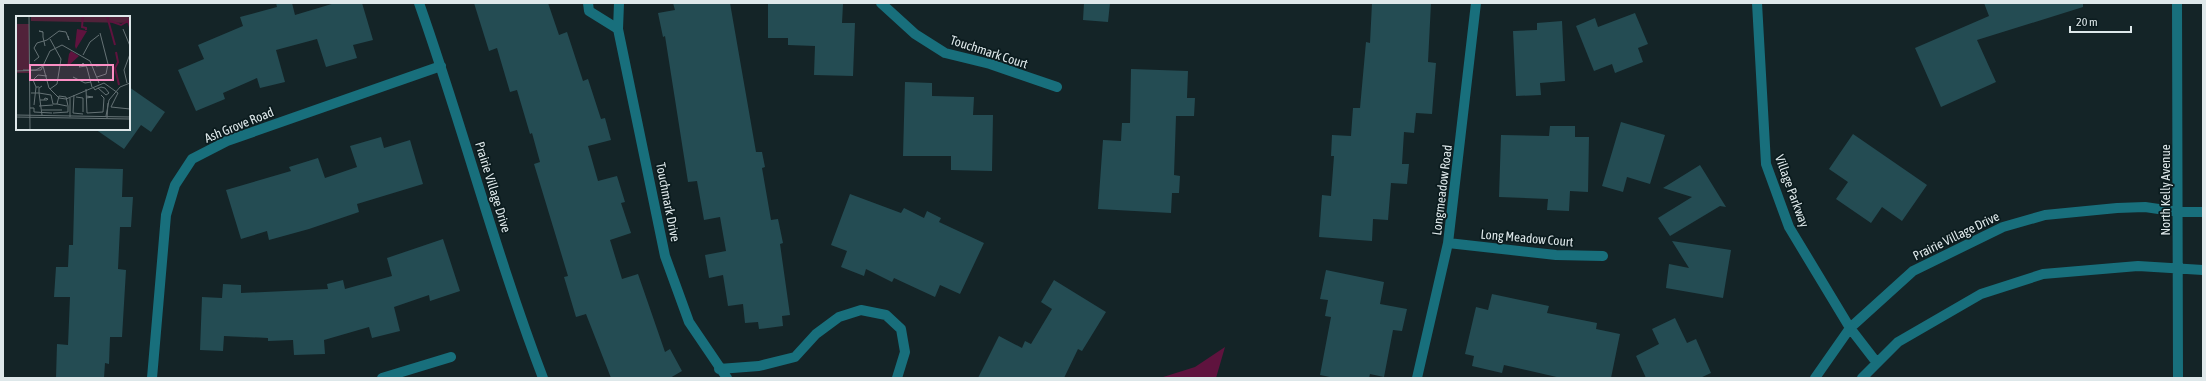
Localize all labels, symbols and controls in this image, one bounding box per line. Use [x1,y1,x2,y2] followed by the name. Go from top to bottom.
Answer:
[2070,8,2131,34] scale bar
[2076,15,2098,29] text: 20 m
[16,16,130,130] inset map
[948,32,1030,72] street label: Touchmark Court
[202,104,276,146] street label: Ash Grove Road
[472,140,514,234] street label: Prairie Village Drive
[1429,144,1455,236] street label: Longmeadow Road
[2158,144,2173,236] street label: North Kelly Avenue
[1772,153,1812,230] street label: Village Parkway
[653,161,683,243] street label: Touchmark Drive
[1910,209,2002,263] street label: Prairie Village Drive
[1480,226,1574,250] street label: Long Meadow Court

